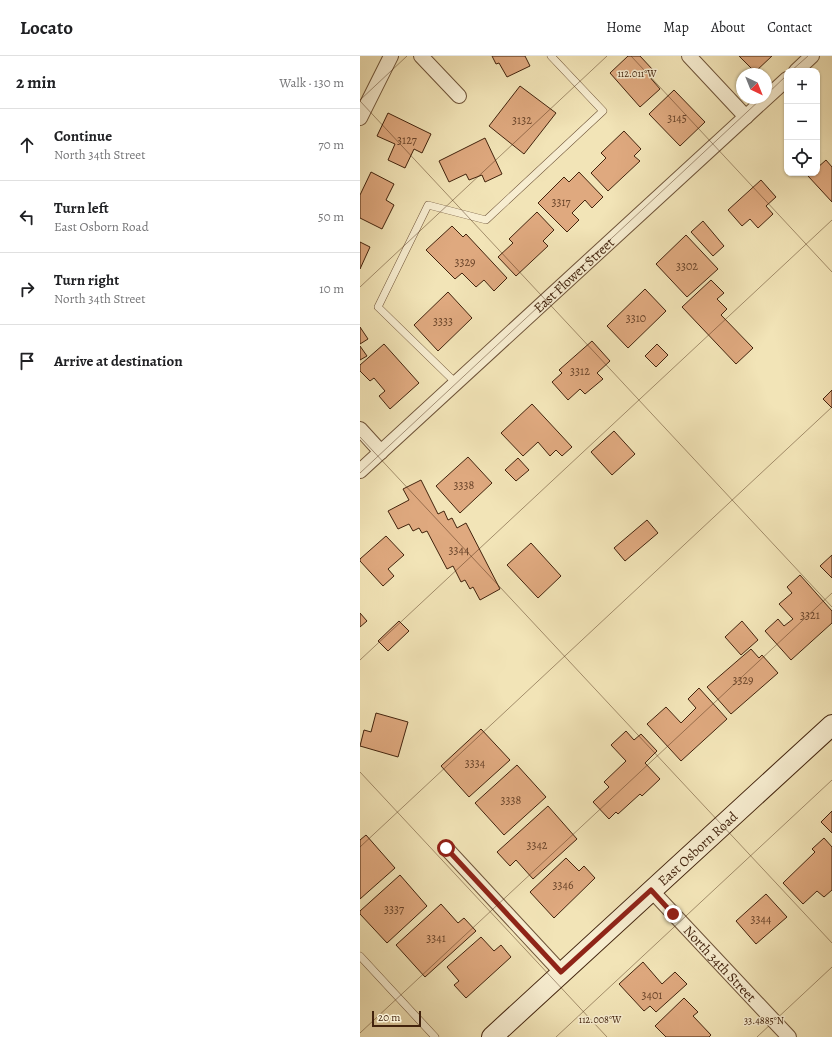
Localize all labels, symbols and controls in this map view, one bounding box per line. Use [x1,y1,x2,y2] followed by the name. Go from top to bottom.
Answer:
[20,15,73,41] text: Locato
[606,18,641,37] text: Home
[663,18,689,37] text: Map
[711,18,745,37] text: About
[767,18,812,37] text: Contact
[617,67,657,80] text: 112.011°W
[736,68,772,104] north arrow
[784,68,820,176] map controls
[784,68,820,104] button: +
[16,71,56,94] text: 2 min
[279,74,344,91] text: Walk · 130 m
[784,104,820,140] button: −
[667,110,687,126] house number: 3145
[512,112,532,128] house number: 3132
[54,126,112,146] text: Continue
[397,132,418,148] house number: 3127
[16,134,38,156] icon: ahead
[318,136,344,153] text: 70 m
[784,140,820,176] button: locate
[54,146,145,163] text: North 34th Street
[551,194,572,210] house number: 3317
[54,198,109,218] text: Turn left
[16,206,38,228] icon: left
[318,208,344,225] text: 50 m
[54,218,149,235] text: East Osborn Road
[529,233,618,317] street label: East Flower Street
[454,254,476,270] house number: 3329
[676,258,698,274] house number: 3302
[54,270,119,290] text: Turn right
[16,278,38,300] icon: right
[319,280,344,297] text: 10 m
[54,290,145,307] text: North 34th Street
[626,310,646,326] house number: 3310
[433,313,453,329] house number: 3333
[16,350,38,372] icon: arrive
[54,351,183,371] text: Arrive at destination
[570,363,590,379] house number: 3312
[454,477,475,493] house number: 3338
[449,542,470,558] house number: 3344
[800,607,820,623] house number: 3321
[732,672,754,688] house number: 3329
[465,755,486,771] house number: 3334
[501,792,522,808] house number: 3338
[654,807,742,890] street label: East Osborn Road
[526,837,548,853] house number: 3342
[437,839,455,857] route start
[553,877,574,893] house number: 3346
[384,901,405,917] house number: 3337
[664,905,682,923] route end
[751,911,772,927] house number: 3344
[679,921,761,1006] street label: North 34th Street
[426,930,446,946] house number: 3341
[642,987,662,1003] house number: 3401
[372,1009,421,1028] scale bar
[378,1010,400,1025] text: 20 m
[579,1013,622,1026] text: 112.008°W
[744,1014,784,1027] text: 33.4885°N

